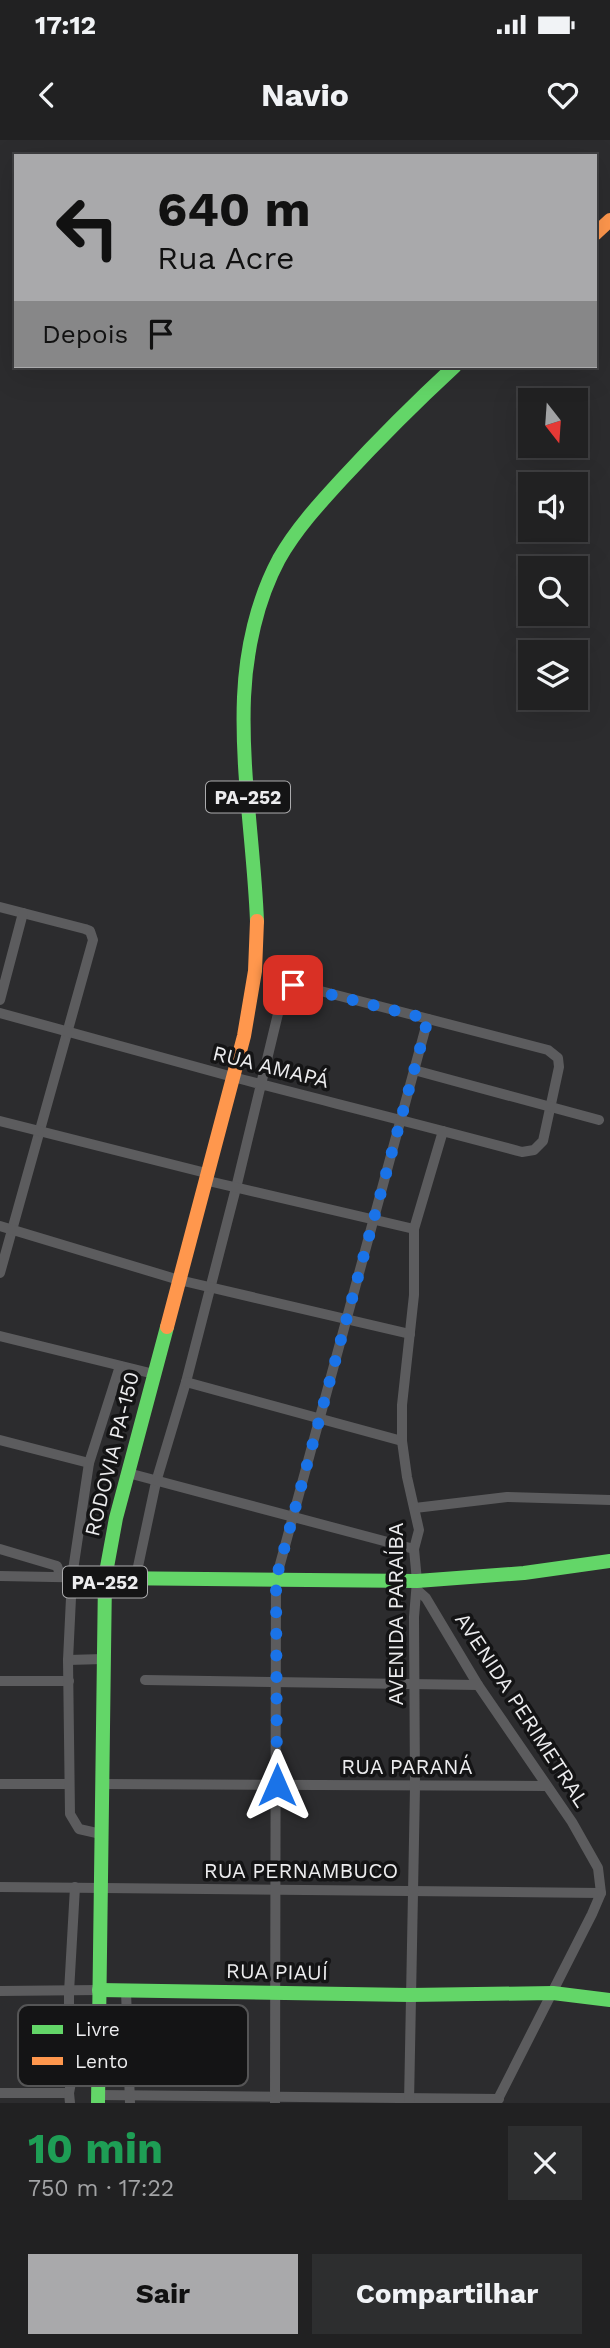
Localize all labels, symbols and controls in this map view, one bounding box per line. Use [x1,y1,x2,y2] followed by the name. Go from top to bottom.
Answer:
[35,10,96,40] text: 17:12
[28,76,66,114] icon: back
[261,76,349,114] text: Navio
[544,76,582,114] icon: heart
[157,180,311,238] text: 640 m
[42,182,133,273] icon: left
[157,239,294,277] text: Rua Acre
[142,315,180,353] icon: arrive
[42,319,128,349] text: Depois
[518,388,588,458] north arrow
[518,388,588,710] map controls
[518,472,588,542] button: sound
[518,556,588,626] button: search
[518,640,588,710] button: layers
[206,782,290,812] road number: PA-252
[263,955,323,1015] pin
[274,966,312,1004] icon: arrive
[210,1040,332,1093] street label: RUA AMAPÁ
[79,1369,144,1539] street label: RODOVIA PA-150
[383,1522,408,1706] street label: AVENIDA PARAÍBA
[63,1566,147,1598] road number: PA-252
[450,1608,595,1812] street label: AVENIDA PERIMETRAL
[240,1748,314,1822] position arrow
[341,1754,473,1779] street label: RUA PARANÁ
[204,1858,398,1883] street label: RUA PERNAMBUCO
[226,1958,328,1985] street label: RUA PIAUÍ
[18,2005,248,2086] legend
[75,2018,120,2041] text: Livre
[75,2050,128,2073] text: Lento
[28,2124,163,2173] text: 10 min
[508,2126,582,2200] button: close
[28,2175,174,2202] text: 750 m · 17:22
[28,2254,298,2334] button: Sair
[312,2254,582,2334] button: Compartilhar

